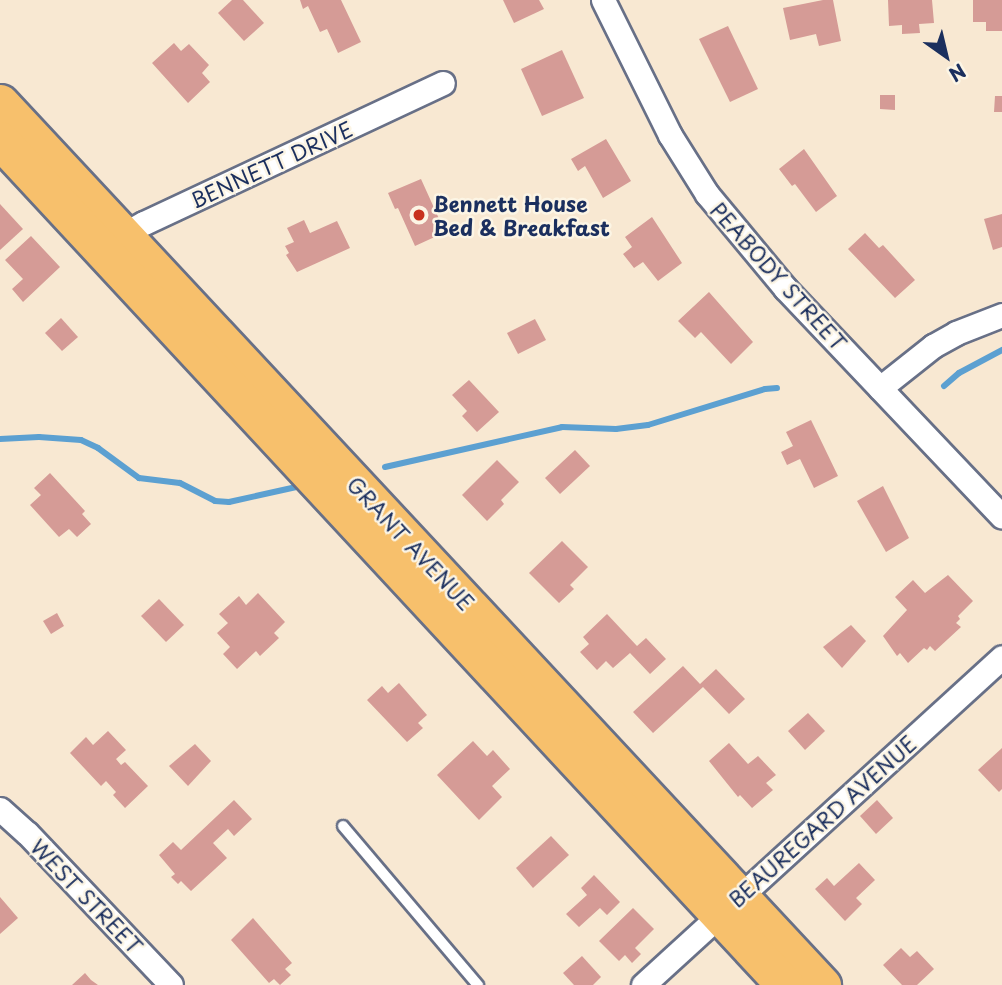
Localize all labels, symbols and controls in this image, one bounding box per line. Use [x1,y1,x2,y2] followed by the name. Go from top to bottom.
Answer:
[911,21,981,91] north arrow
[944,58,972,89] text: N
[186,115,356,213] street label: BENNETT DRIVE
[433,190,609,240] place label: Bennett House Bed & Breakfast
[706,197,852,355] street label: PEABODY STREET
[411,207,427,223] marker: Bennett House Bed & Breakfast
[343,471,479,615] street label: GRANT AVENUE
[723,730,921,912] street label: BEAUREGARD AVENUE
[25,833,149,959] street label: WEST STREET

